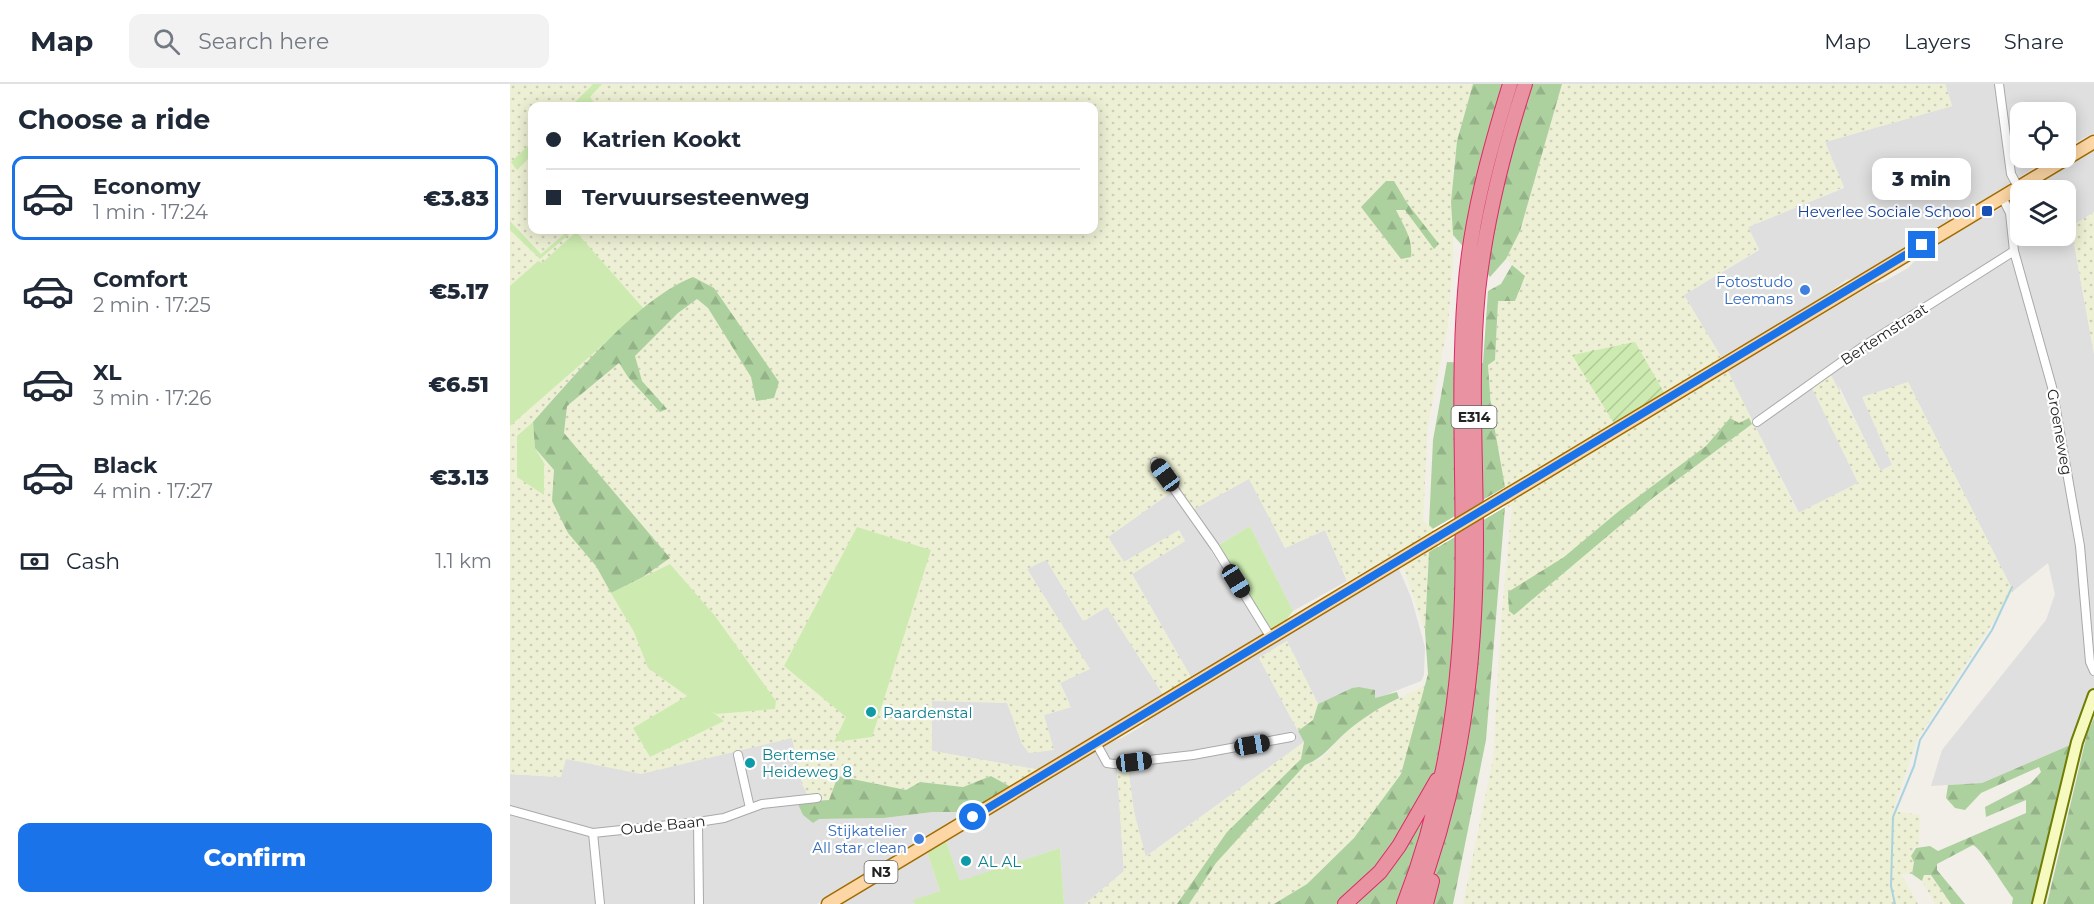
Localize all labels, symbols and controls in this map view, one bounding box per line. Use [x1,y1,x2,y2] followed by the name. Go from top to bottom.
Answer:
[129,14,549,68] search box
[30,24,93,58] text: Map
[150,25,183,58] icon: search
[198,28,329,55] text: Search here
[1824,29,1871,54] text: Map
[1904,29,1971,54] text: Layers
[2004,29,2064,54] text: Share
[2010,102,2076,246] map controls
[2010,102,2076,168] button: locate
[18,103,210,136] text: Choose a ride
[582,126,741,153] text: Katrien Kookt
[1872,158,1972,200] callout: 3 min
[1892,167,1951,191] text: 3 min
[21,171,75,225] icon: car
[93,173,201,200] text: Economy
[2010,180,2076,246] button: layers
[582,184,810,211] text: Tervuursesteenweg
[423,185,489,212] text: €3.83
[93,200,208,224] text: 1 min · 17:24
[1798,202,1975,221] place label: Heverlee Sociale School
[1980,204,1994,218] marker: Heverlee Sociale School
[1908,231,1935,258] route end
[21,264,75,318] icon: car
[93,266,188,293] text: Comfort
[1716,272,1793,308] place label: Fotostudo Leemans
[429,278,489,305] text: €5.17
[1798,283,1812,297] marker: Fotostudo Leemans
[93,293,211,317] text: 2 min · 17:25
[1837,299,1931,369] street label: Bertemstraat
[21,357,75,411] icon: car
[93,359,122,386] text: XL
[428,371,489,398] text: €6.51
[93,386,212,410] text: 3 min · 17:26
[2043,387,2077,477] street label: Groeneweg
[1452,406,1496,428] road number: E314
[21,450,75,504] icon: car
[93,452,157,479] text: Black
[1147,455,1183,495] car
[430,464,489,491] text: €3.13
[93,479,213,503] text: 4 min · 17:27
[18,545,51,578] icon: cash
[66,548,120,575] text: Cash
[435,549,492,573] text: 1.1 km
[1219,561,1253,601] car
[883,703,972,722] place label: Paardenstal
[864,705,878,719] marker: Paardenstal
[1233,733,1271,757] car
[762,745,852,781] place label: Bertemse Heideweg 8
[1115,751,1153,773] car
[743,756,757,770] marker: Bertemse Heideweg 8
[959,803,986,830] route start
[620,811,706,839] street label: Oude Baan
[812,821,907,857] place label: Stijkatelier All star clean
[18,823,492,892] button: Confirm
[912,832,926,846] marker: Stijkatelier All star clean
[978,852,1021,871] place label: AL AL
[959,854,973,868] marker: AL AL
[864,861,898,883] road number: N3

